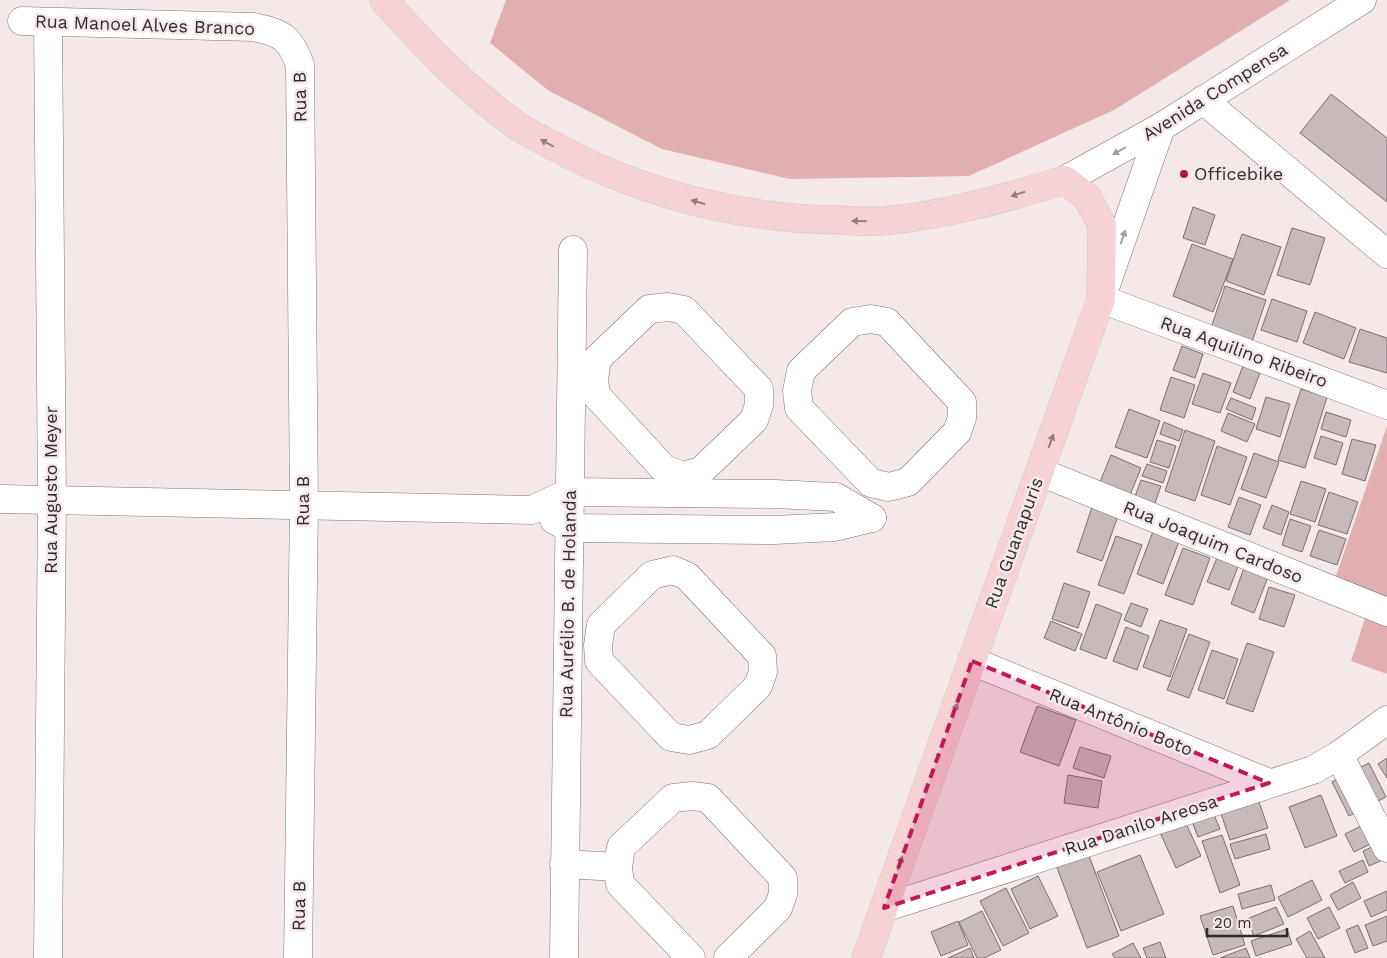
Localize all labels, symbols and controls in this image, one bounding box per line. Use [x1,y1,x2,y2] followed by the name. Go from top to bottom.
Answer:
[35,10,255,39] street label: Rua Manoel Alves Branco
[1138,38,1291,145] street label: Avenida Compensa
[289,72,310,122] street label: Rua B
[540,139,555,147] one-way arrow
[1111,147,1126,155] one-way arrow
[1194,163,1283,184] place label: Officebike
[1178,168,1190,180] marker: Officebike
[1011,191,1026,199] one-way arrow
[690,198,706,206] one-way arrow
[851,217,867,225] one-way arrow
[1120,229,1127,244] one-way arrow
[1158,312,1331,392] street label: Rua Aquilino Ribeiro
[40,406,61,574] street label: Rua Augusto Meyer
[1048,434,1055,449] one-way arrow
[980,474,1047,611] street label: Rua Guanapuris
[292,476,313,526] street label: Rua B
[555,490,580,718] street label: Rua Aurélio B. de Holanda
[1120,496,1306,587] street label: Rua Joaquim Cardoso
[1046,683,1196,760] street label: Rua Antônio Boto
[952,702,959,717] one-way arrow
[1062,790,1220,859] street label: Rua Danilo Areosa
[897,855,904,870] one-way arrow
[288,881,309,931] street label: Rua B
[1207,906,1287,938] scale bar
[1214,914,1252,932] text: 20 m

